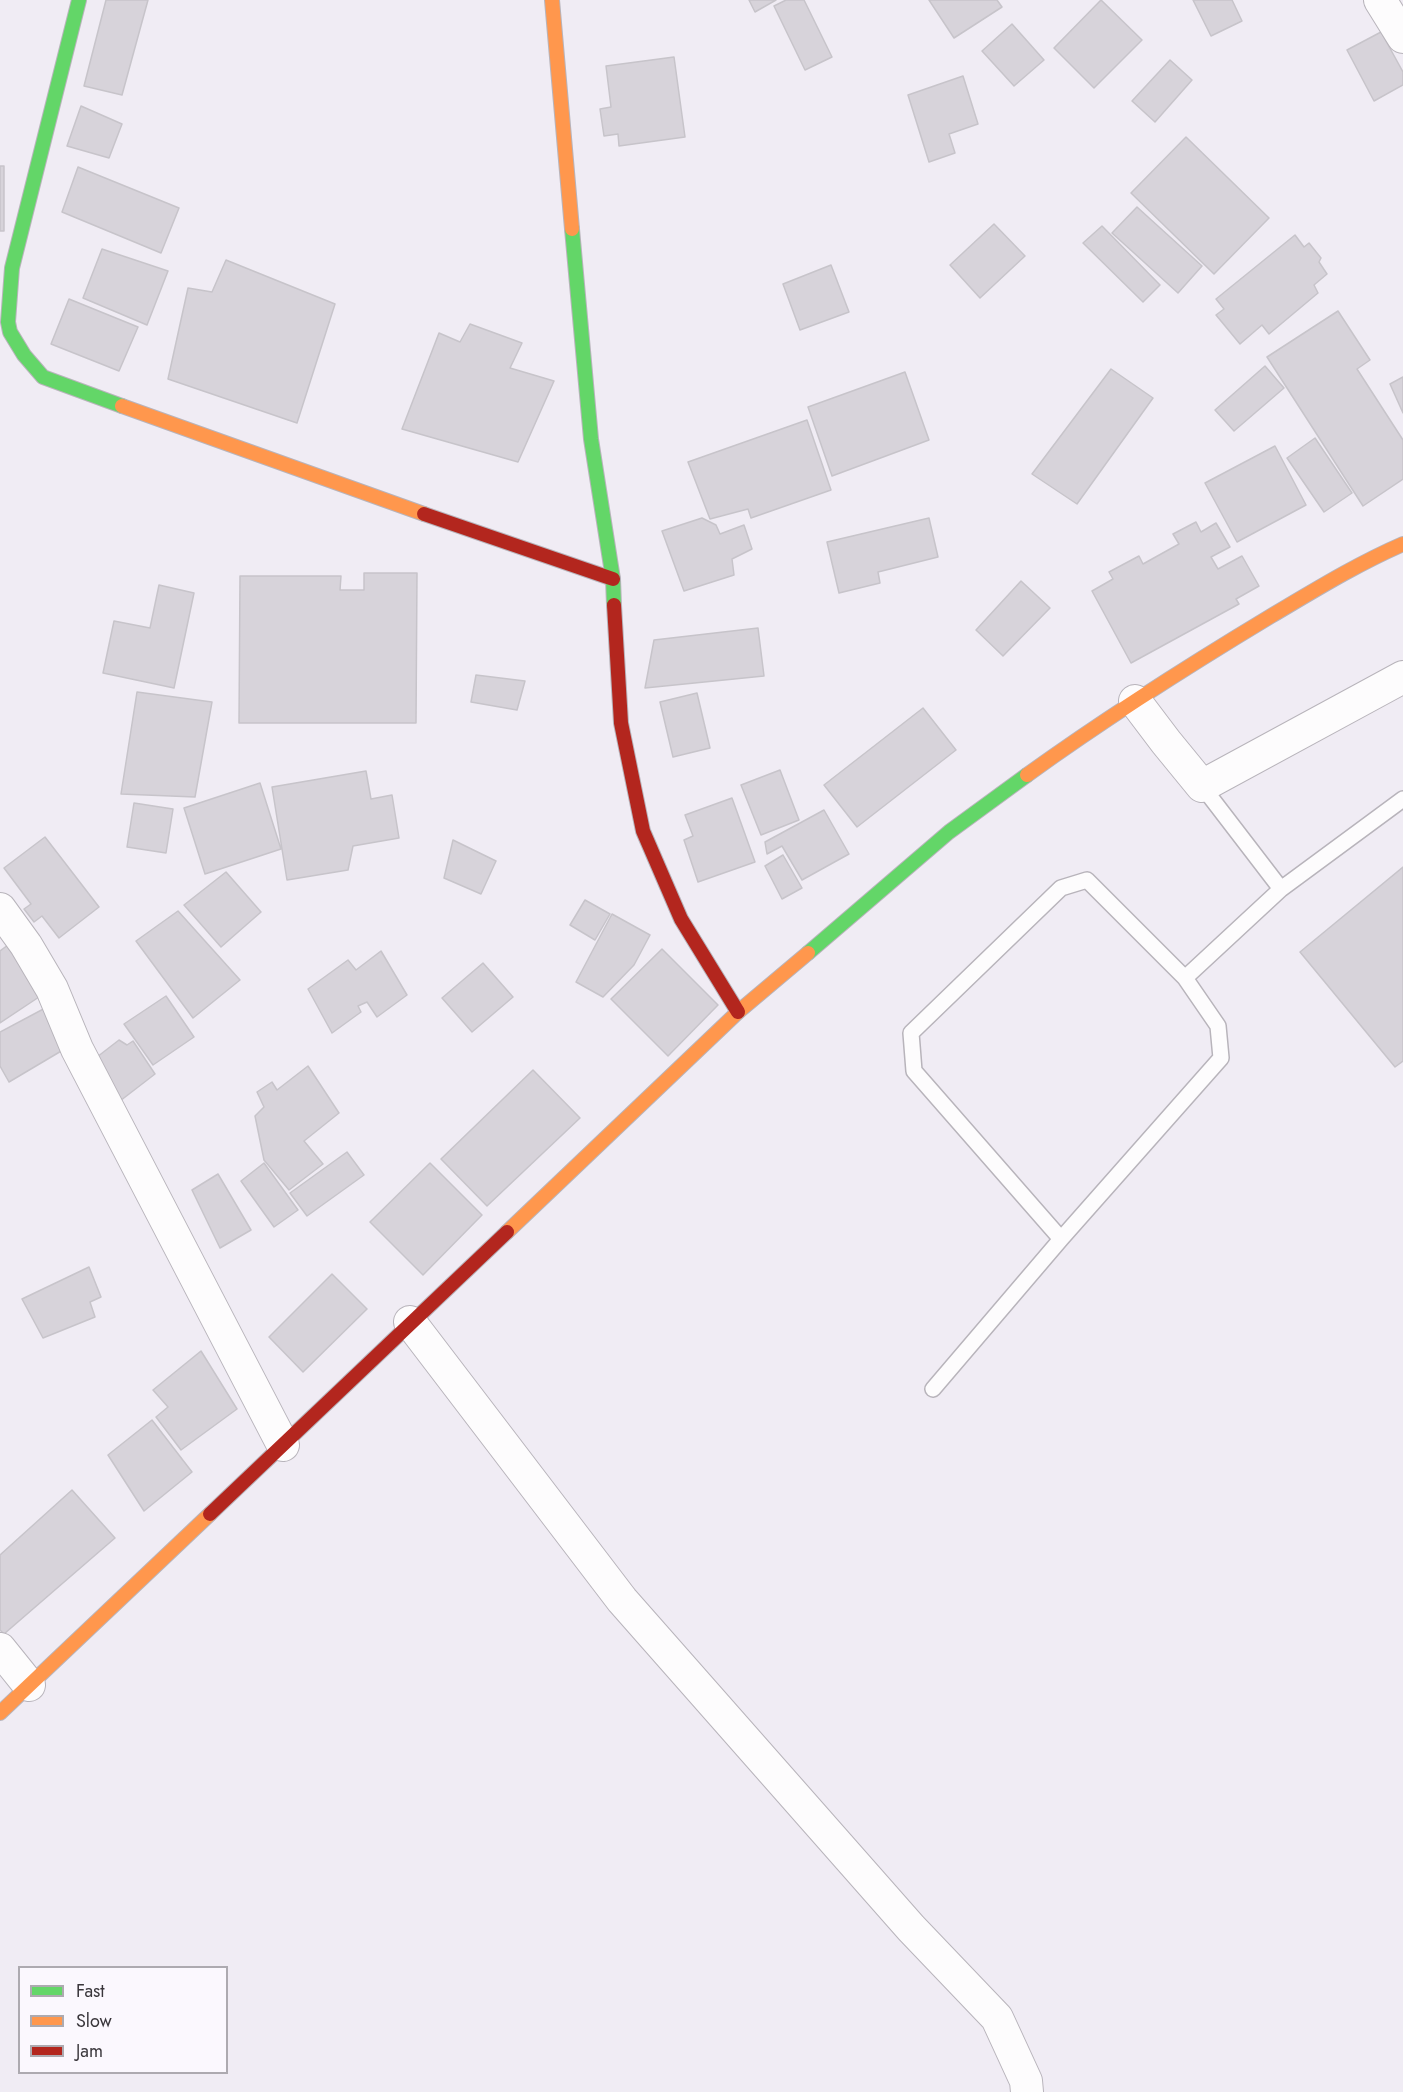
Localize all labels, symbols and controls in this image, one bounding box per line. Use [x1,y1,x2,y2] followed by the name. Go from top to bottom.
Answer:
[18,1966,228,2074] legend
[76,1978,105,2004] text: Fast
[76,2008,112,2034] text: Slow
[76,2038,103,2064] text: Jam

